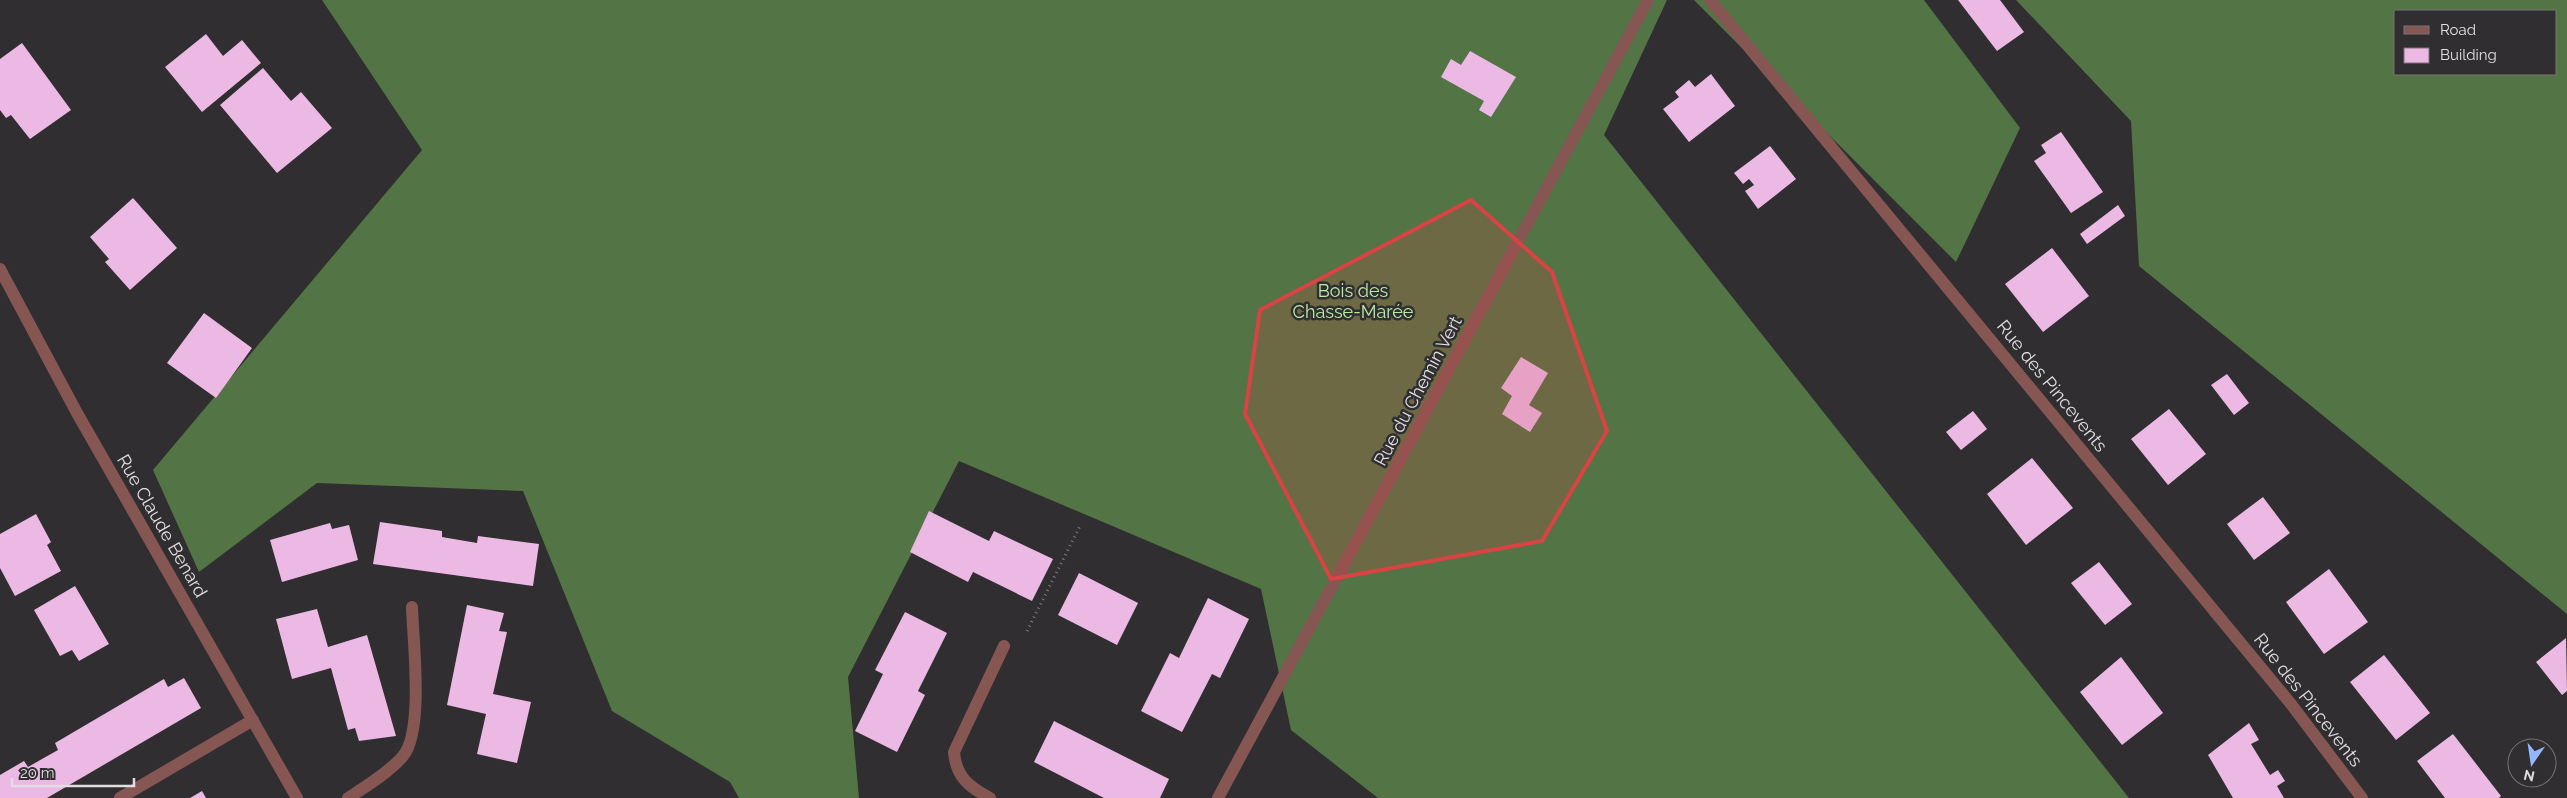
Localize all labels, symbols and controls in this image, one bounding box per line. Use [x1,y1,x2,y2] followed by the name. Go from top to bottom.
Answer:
[2394,10,2557,75] legend
[2440,21,2476,39] text: Road
[2440,46,2497,64] text: Building
[1293,280,1414,322] park label: Bois des Chasse-Marée
[1369,312,1466,469] street label: Rue du Chemin Vert
[1993,316,2112,456] street label: Rue des Pincevents
[113,450,212,601] street label: Rue Claude Benard
[2250,629,2367,771] street label: Rue des Pincevents
[2507,738,2557,788] north arrow
[12,756,135,788] scale bar
[20,764,55,782] text: 20 m
[2522,767,2536,785] text: N

